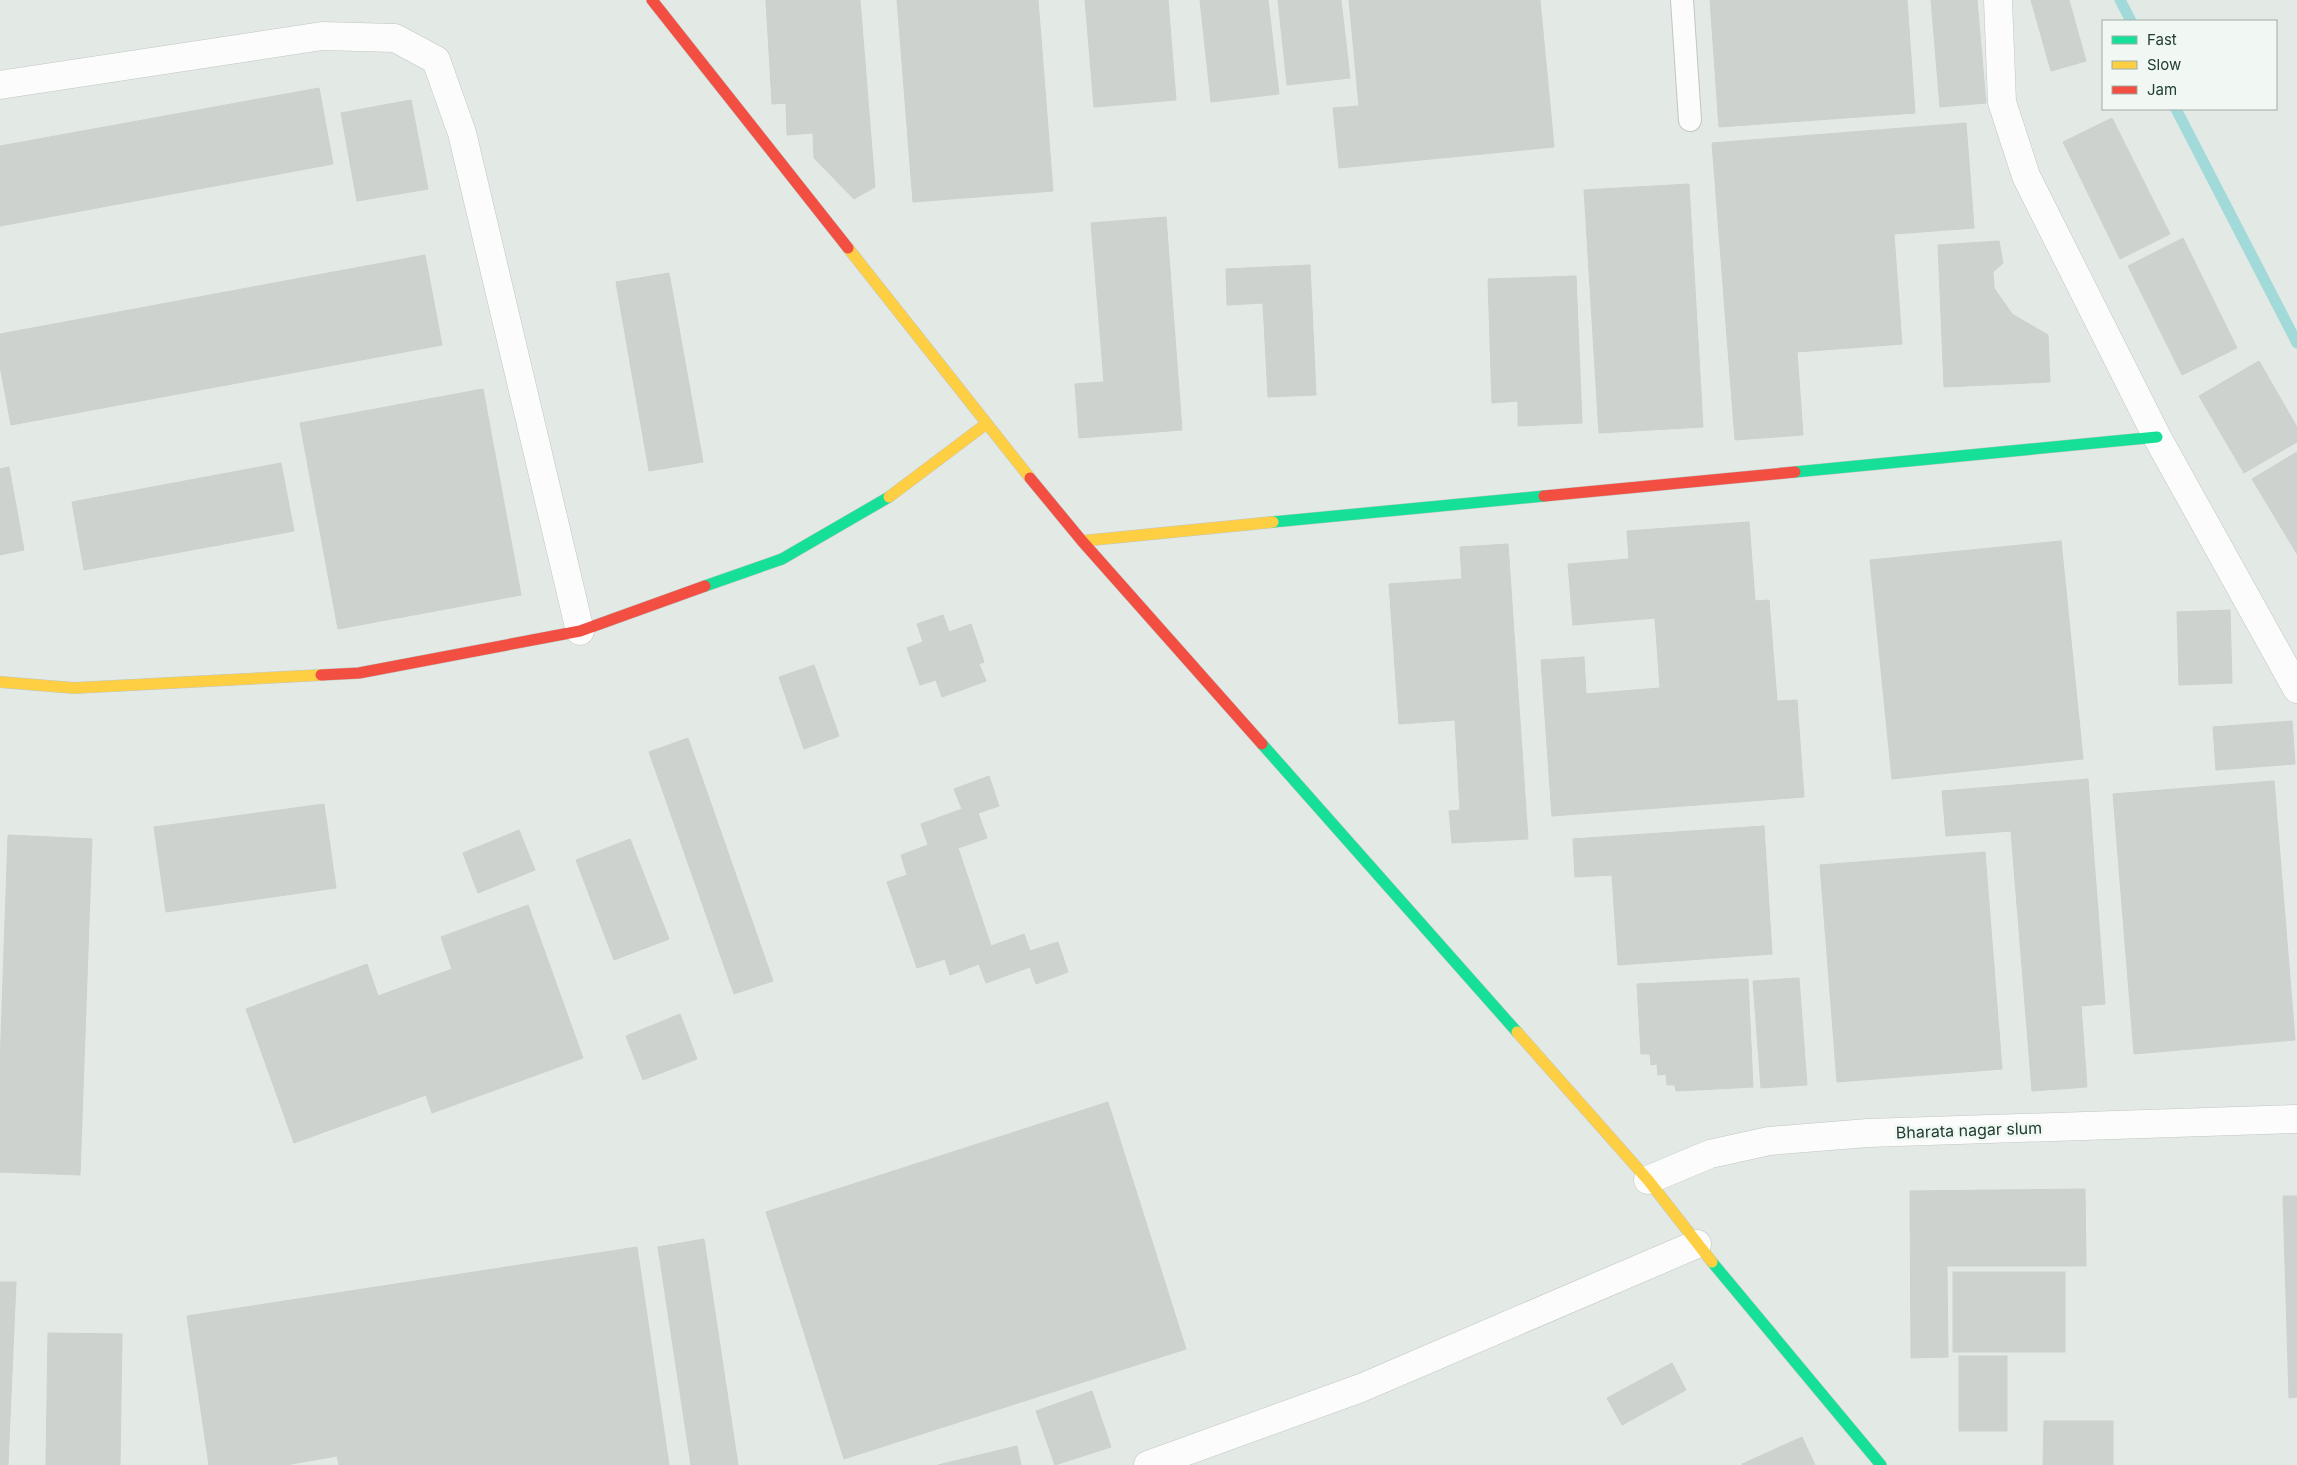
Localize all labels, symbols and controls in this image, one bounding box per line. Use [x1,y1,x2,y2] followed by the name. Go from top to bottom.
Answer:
[2102,20,2277,110] legend
[2147,30,2177,49] text: Fast
[2147,55,2181,74] text: Slow
[2147,80,2177,99] text: Jam
[1896,1117,2042,1143] street label: Bharata nagar slum

